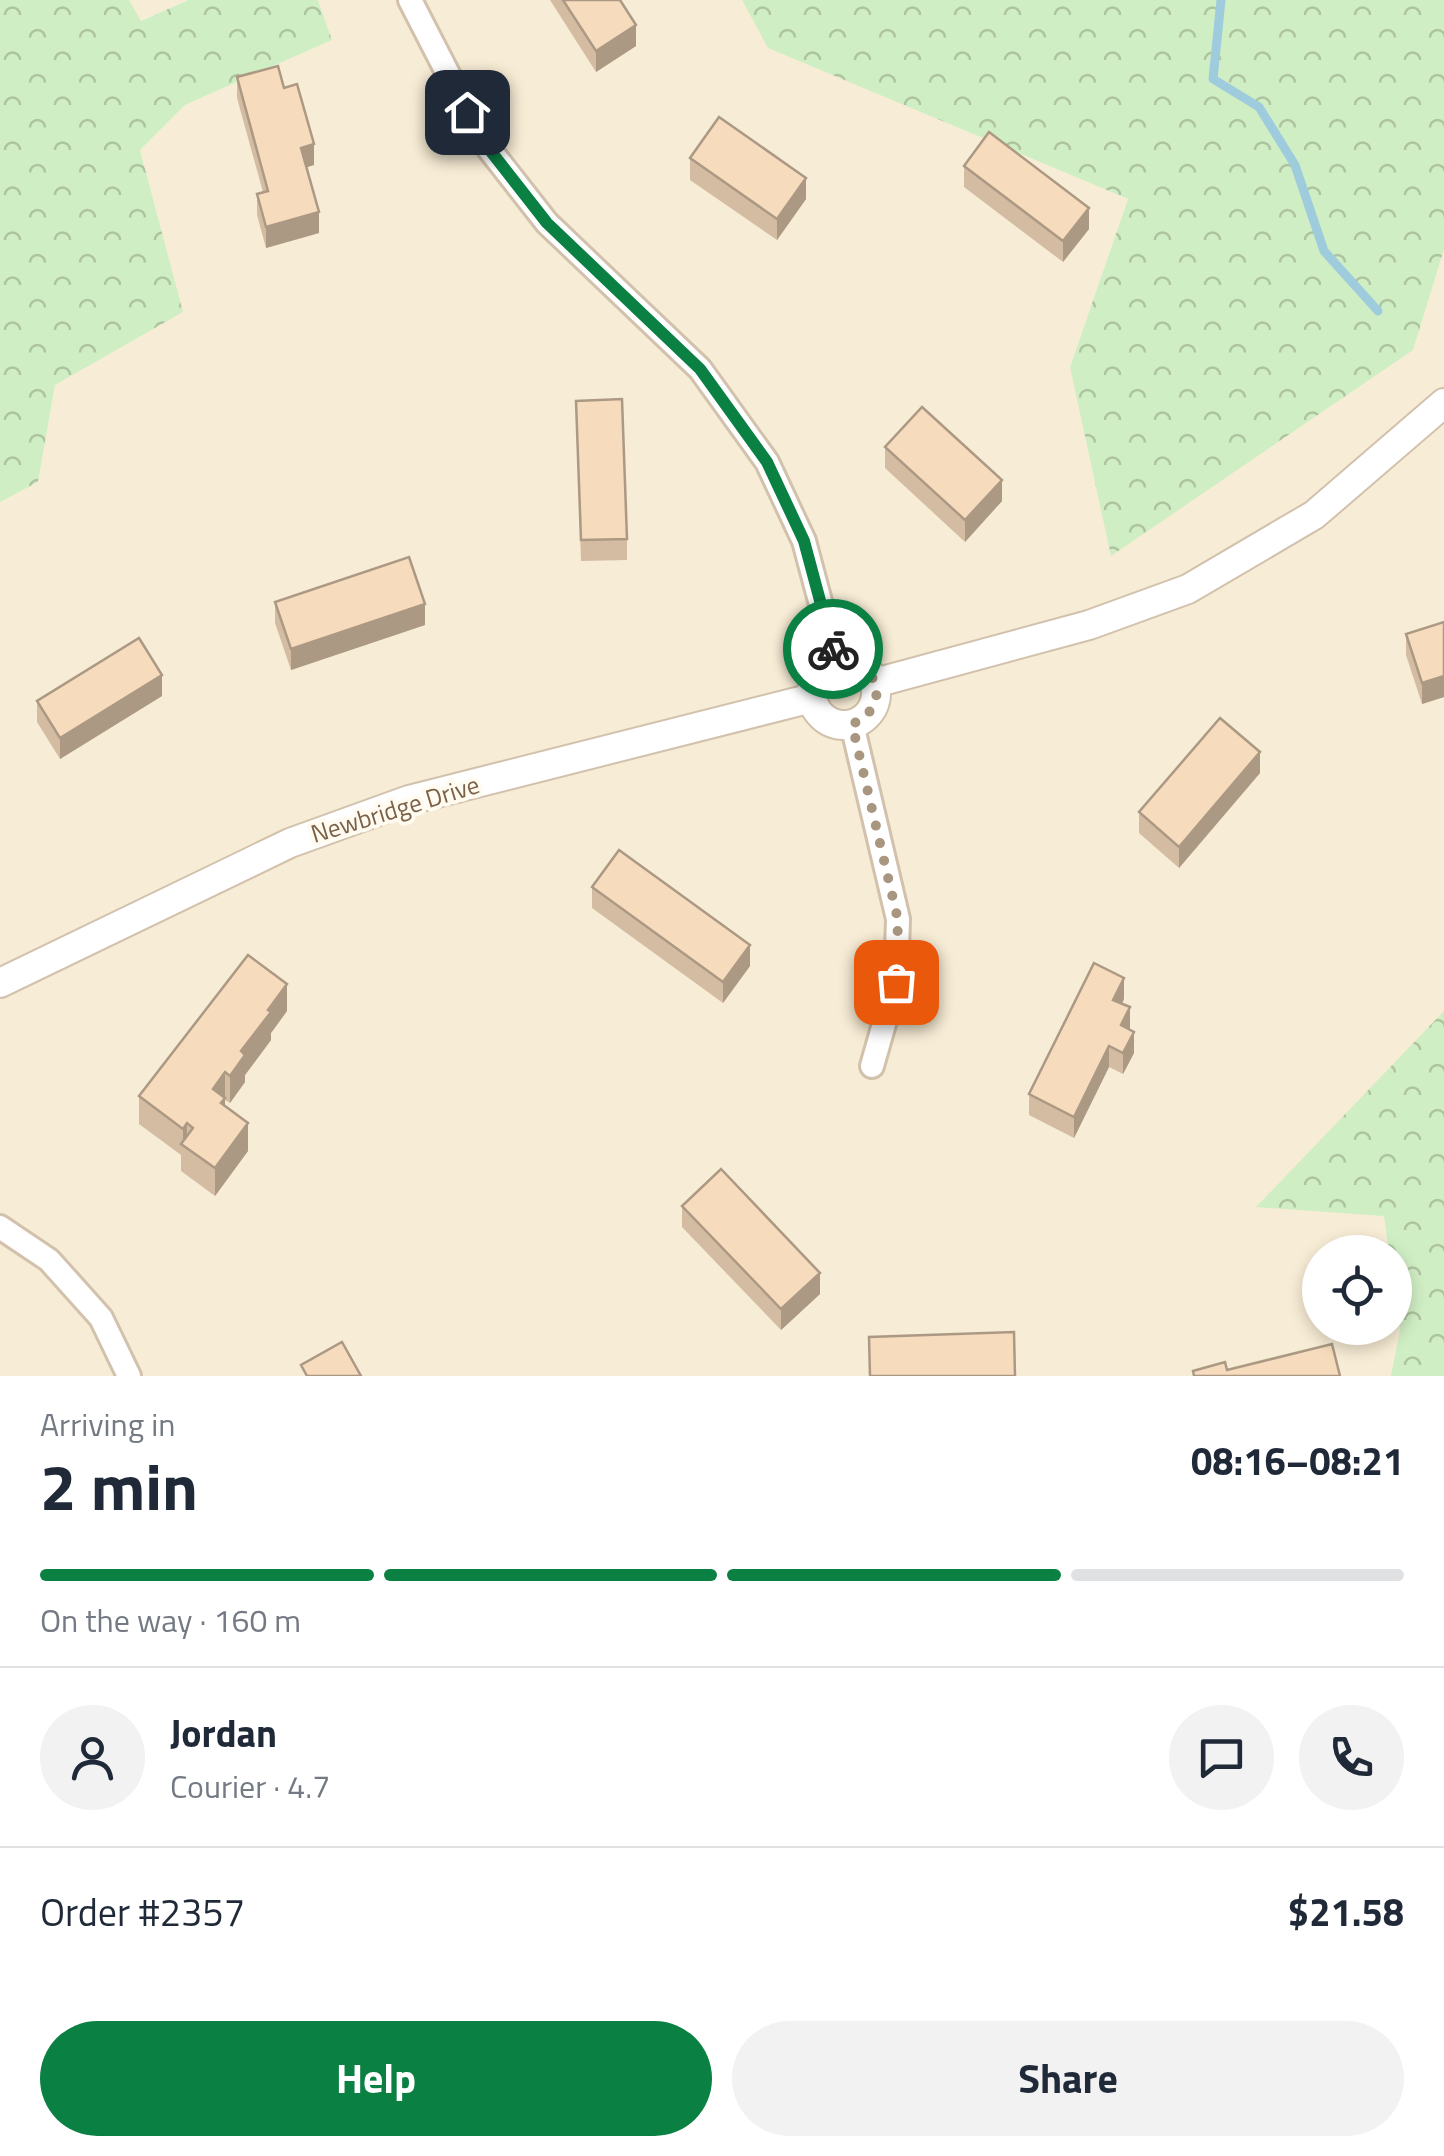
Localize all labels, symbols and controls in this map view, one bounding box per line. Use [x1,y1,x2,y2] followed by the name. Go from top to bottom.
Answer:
[425,70,510,155] pin
[440,85,495,140] icon: home
[783,599,883,699] courier
[806,622,861,677] icon: bike
[306,765,484,853] street label: Newbridge Drive
[854,940,939,1025] pin
[869,955,924,1010] icon: bag
[1302,1235,1412,1345] map controls
[1302,1235,1412,1345] button: locate
[40,1400,176,1448] text: Arriving in
[1191,1432,1404,1490] text: 08:16–08:21
[40,1436,198,1535] text: 2 min
[40,1596,301,1644] text: On the way · 160 m
[170,1704,277,1762] text: Jordan
[40,1705,145,1810] button: person
[1169,1705,1274,1810] button: chat
[1299,1705,1404,1810] button: phone
[170,1762,330,1810] text: Courier · 4.7
[40,1883,245,1941] text: Order #2357
[1288,1883,1404,1941] text: $21.58
[40,2021,712,2136] button: Help
[732,2021,1404,2136] button: Share

